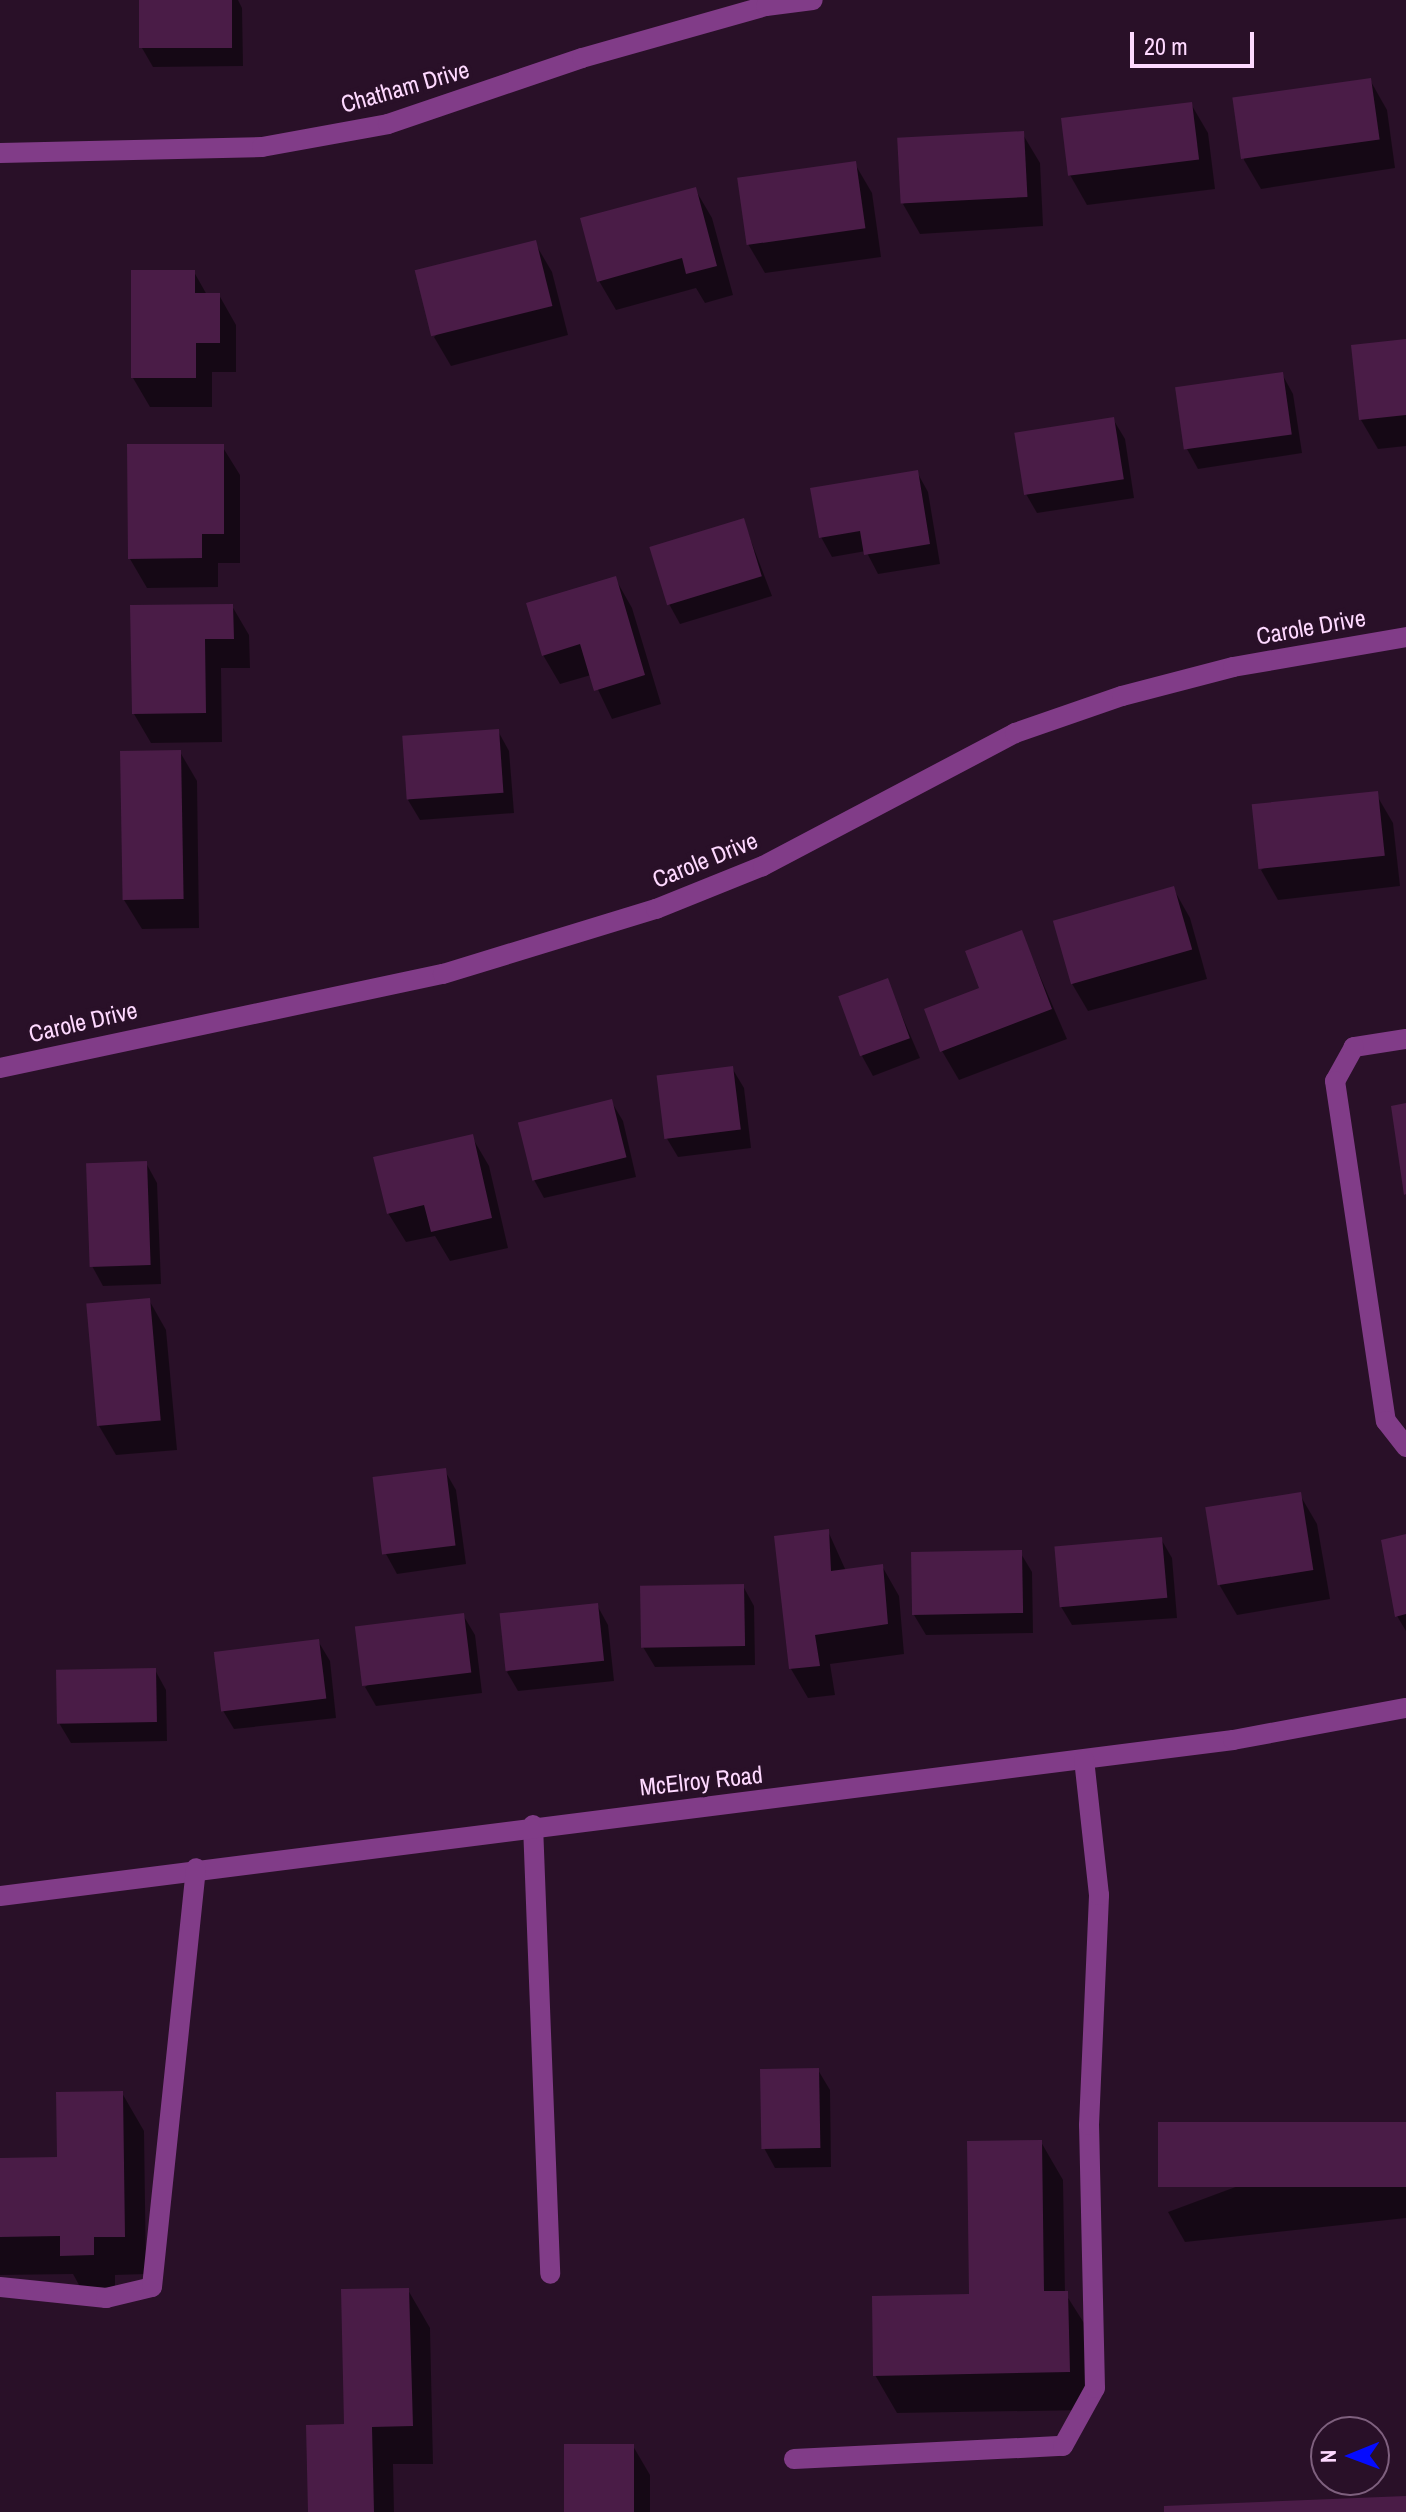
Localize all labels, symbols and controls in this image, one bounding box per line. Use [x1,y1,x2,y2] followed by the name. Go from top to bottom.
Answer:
[1134,16,1258,66] scale bar
[1144,30,1188,62] text: 20 m
[337,55,473,119] street label: Chatham Drive
[1254,603,1368,651] street label: Carole Drive
[648,826,762,894] street label: Carole Drive
[26,996,140,1048] street label: Carole Drive
[638,1760,764,1802] street label: McElroy Road
[1310,2416,1390,2496] north arrow
[1313,2450,1343,2463] text: N

